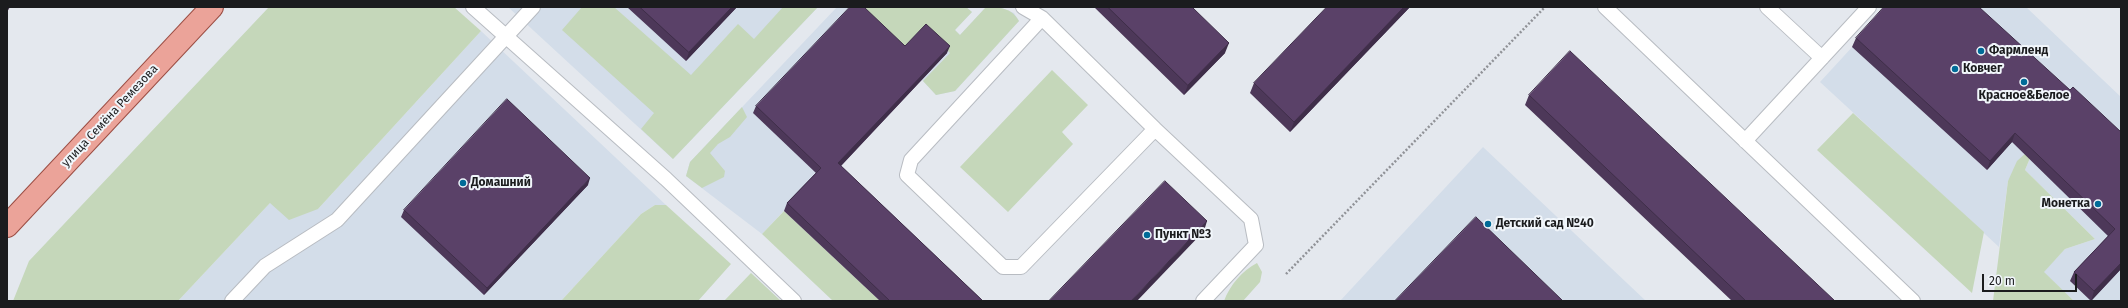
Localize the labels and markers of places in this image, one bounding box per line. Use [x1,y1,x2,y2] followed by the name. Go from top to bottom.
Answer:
[1989,44,2048,58] place label: Фармленд
[1976,46,1986,56] marker: Фармленд
[1963,62,2002,76] place label: Ковчег
[1950,64,1960,74] marker: Ковчег
[2019,77,2029,87] marker: Красное&Белое
[1979,89,2069,103] place label: Красное&Белое
[471,176,531,190] place label: Домашний
[458,178,468,188] marker: Домашний
[2042,197,2090,211] place label: Монетка
[2093,199,2103,209] marker: Монетка
[1496,217,1594,231] place label: Детский сад №40
[1483,219,1493,229] marker: Детский сад №40
[1155,228,1211,242] place label: Пункт №3
[1142,230,1152,240] marker: Пункт №3

